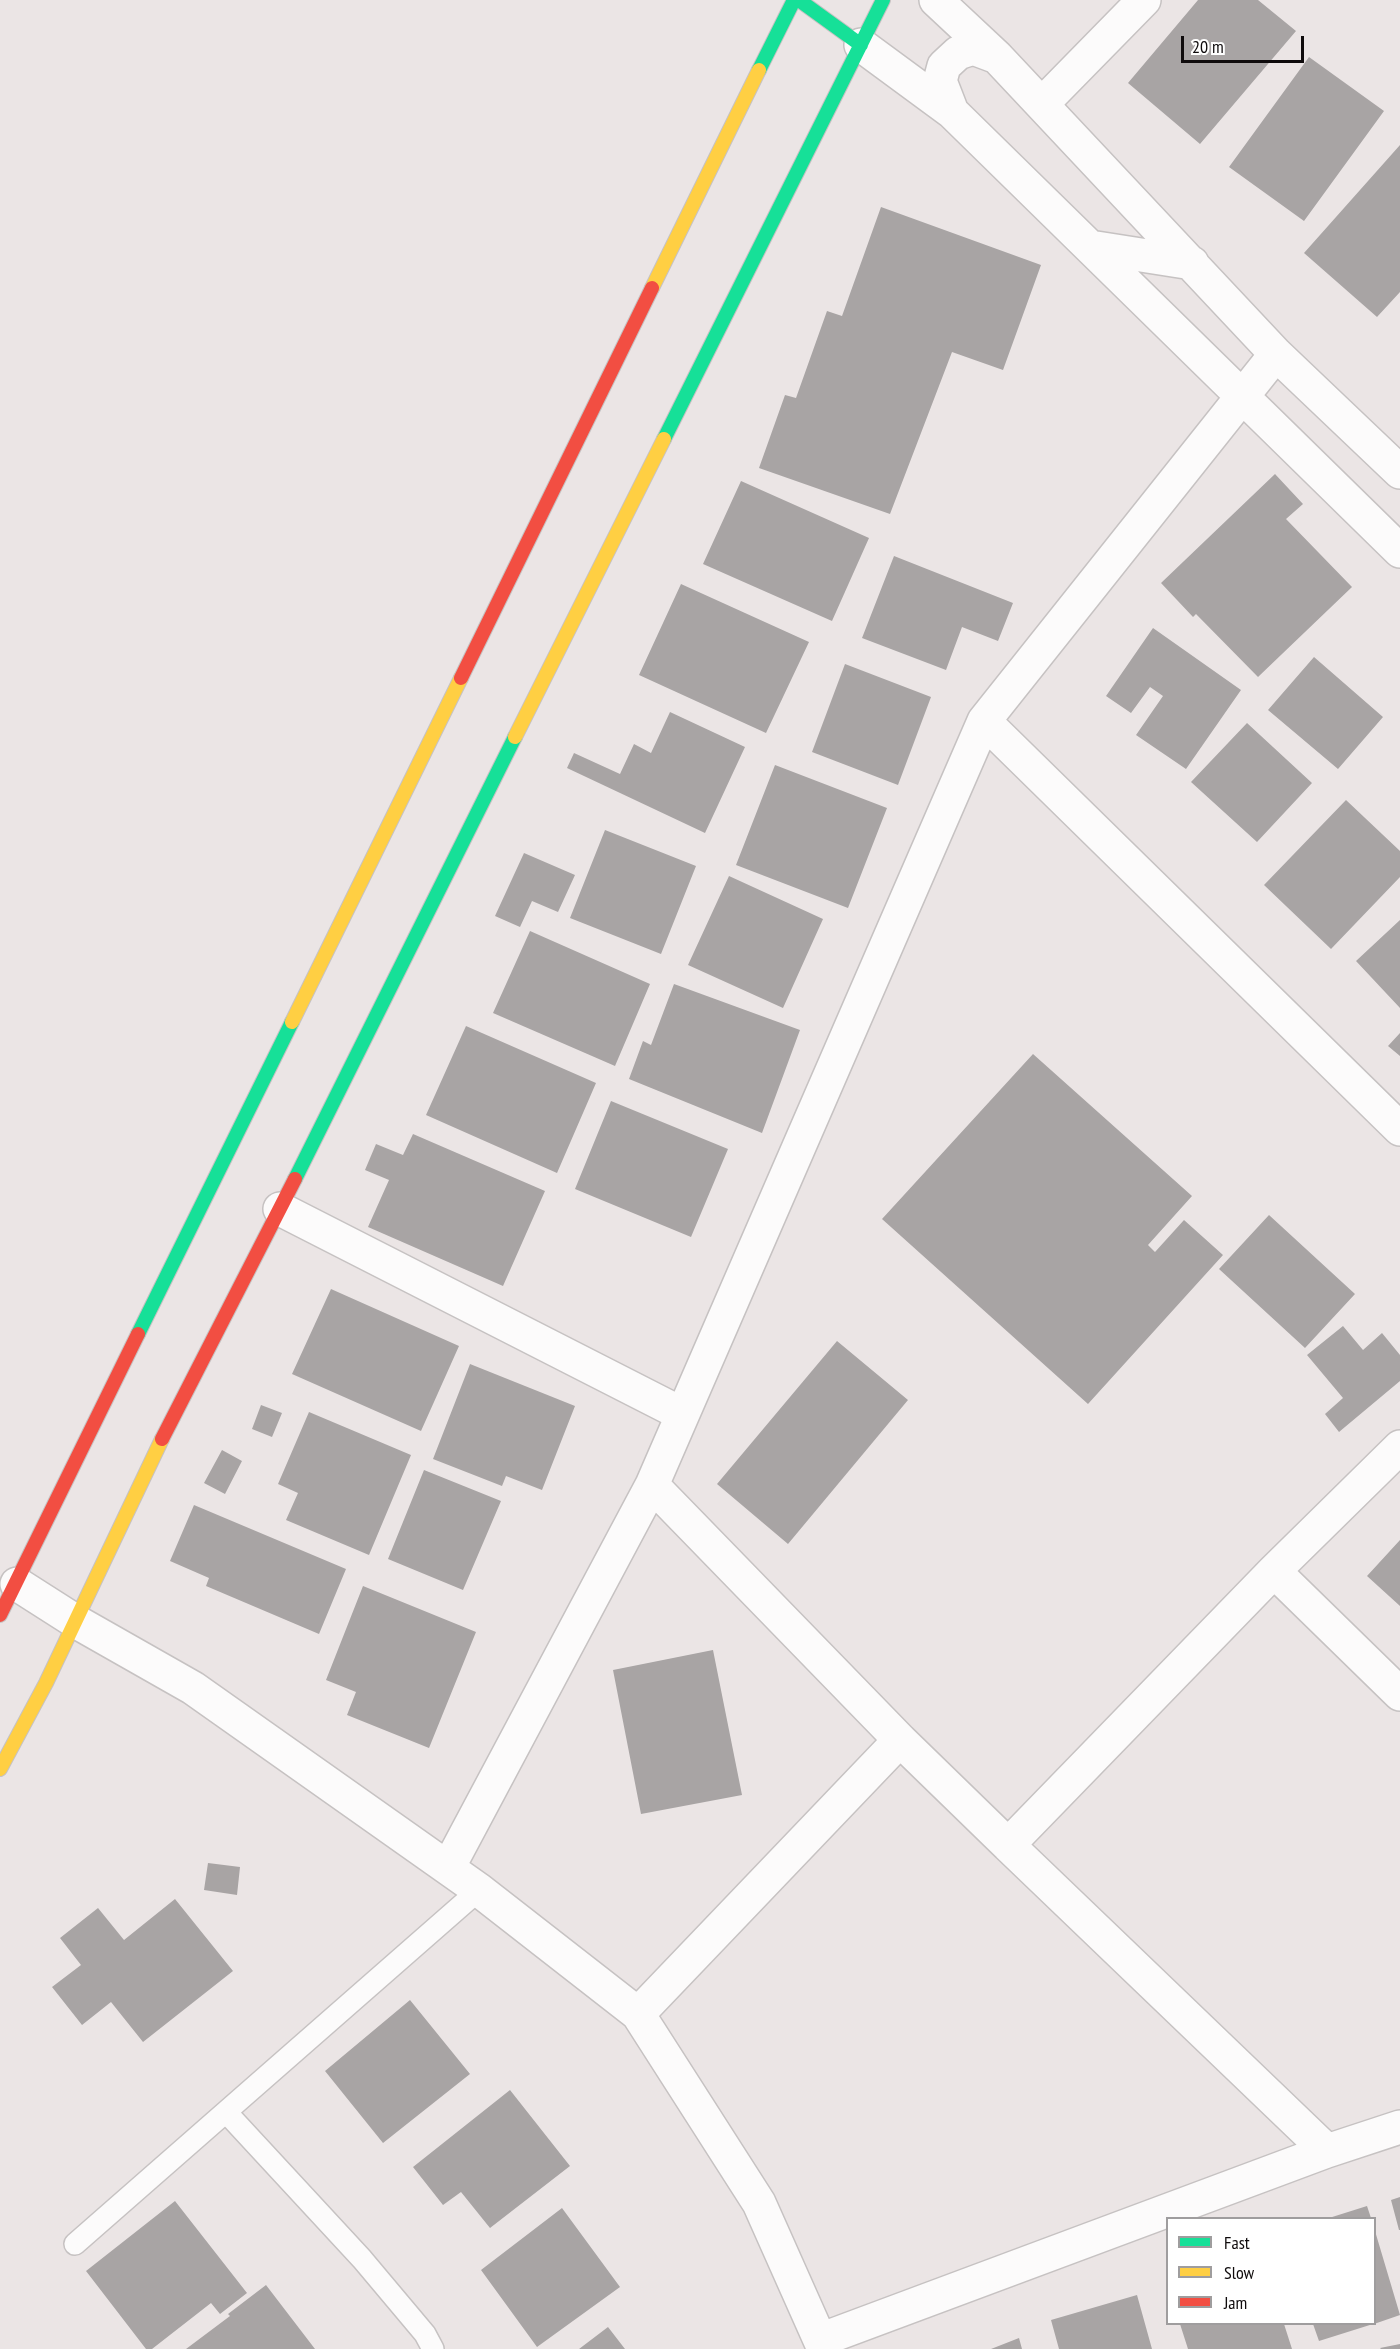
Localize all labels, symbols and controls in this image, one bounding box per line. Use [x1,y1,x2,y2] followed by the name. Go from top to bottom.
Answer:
[1184,24,1307,62] scale bar
[1192,35,1224,58] text: 20 m
[1166,2217,1376,2325] legend
[1224,2231,1250,2254] text: Fast
[1224,2261,1254,2284] text: Slow
[1224,2291,1247,2314] text: Jam

